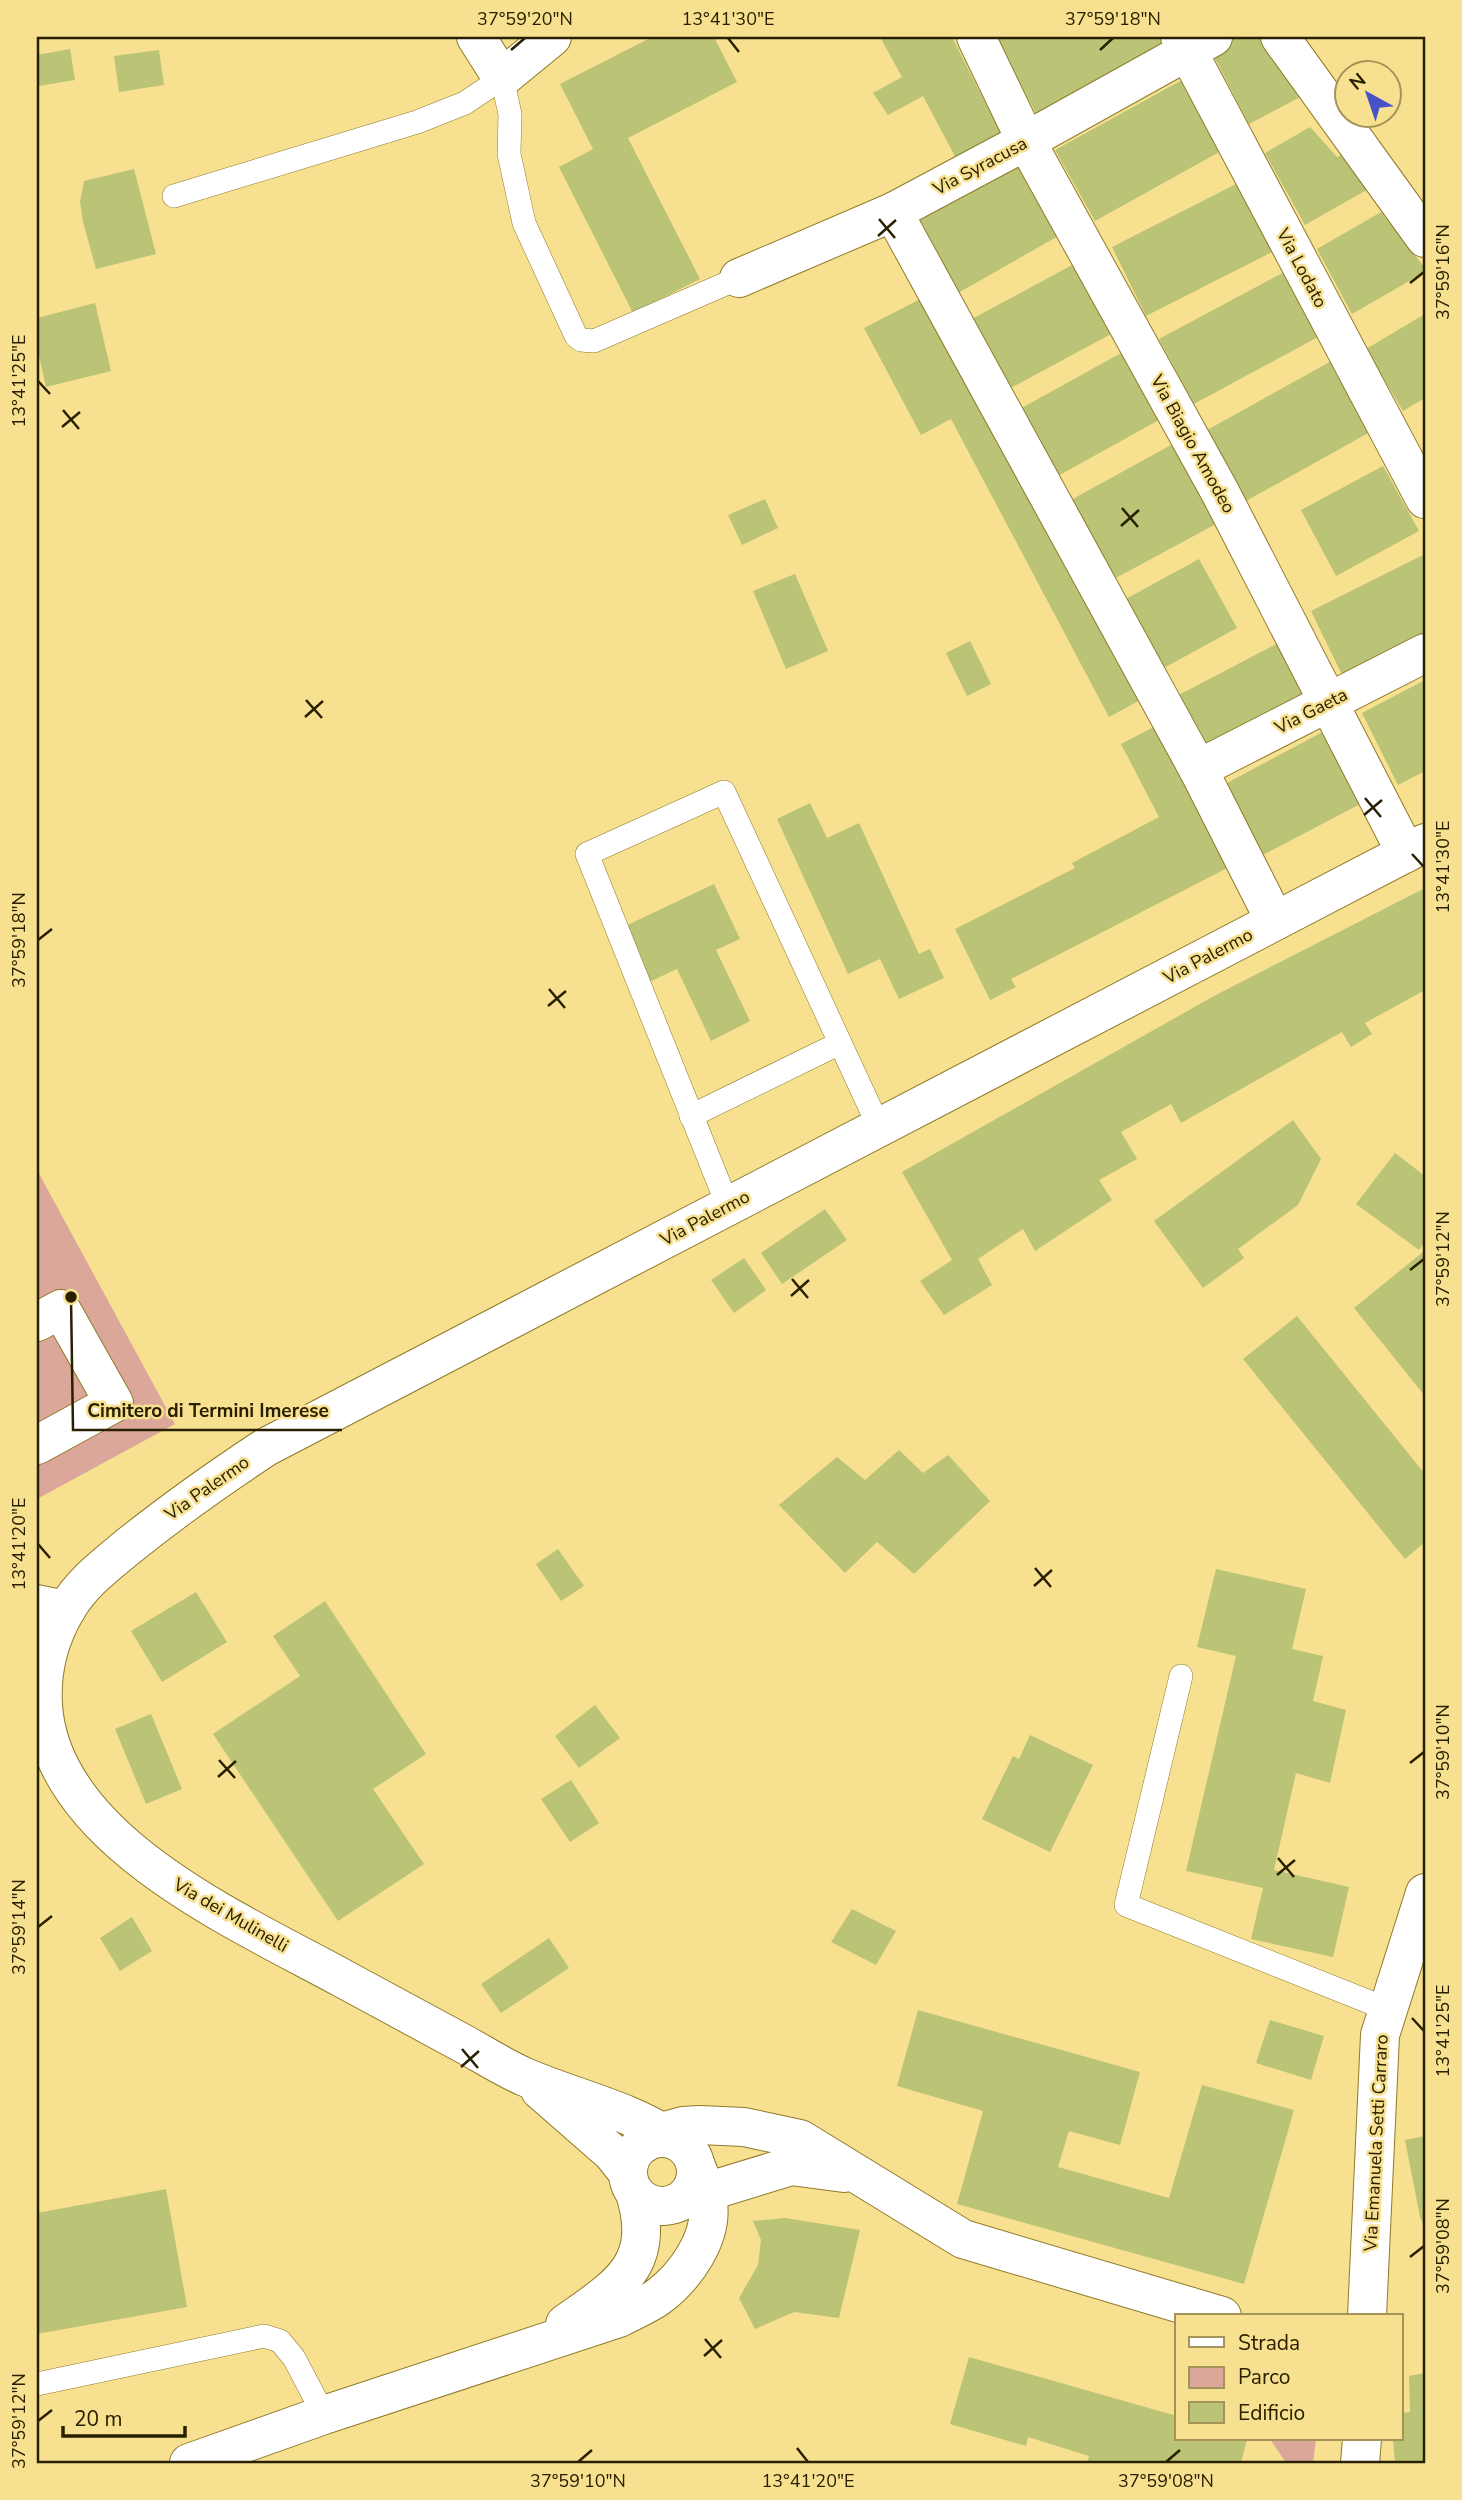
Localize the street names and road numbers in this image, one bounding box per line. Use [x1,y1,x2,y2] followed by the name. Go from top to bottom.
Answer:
[928,131,1031,201] street label: Via Syracusa
[1271,223,1333,312] street label: Via Lodato
[1145,370,1241,517] street label: Via Biagio Amodeo
[1270,682,1352,740] street label: Via Gaeta
[1158,922,1257,990] street label: Via Palermo
[655,1184,754,1252] street label: Via Palermo
[159,1450,254,1526] street label: Via Palermo
[168,1872,293,1958] street label: Via dei Mulinelli
[1358,2034,1394,2253] street label: Via Emanuela Setti Carraro

